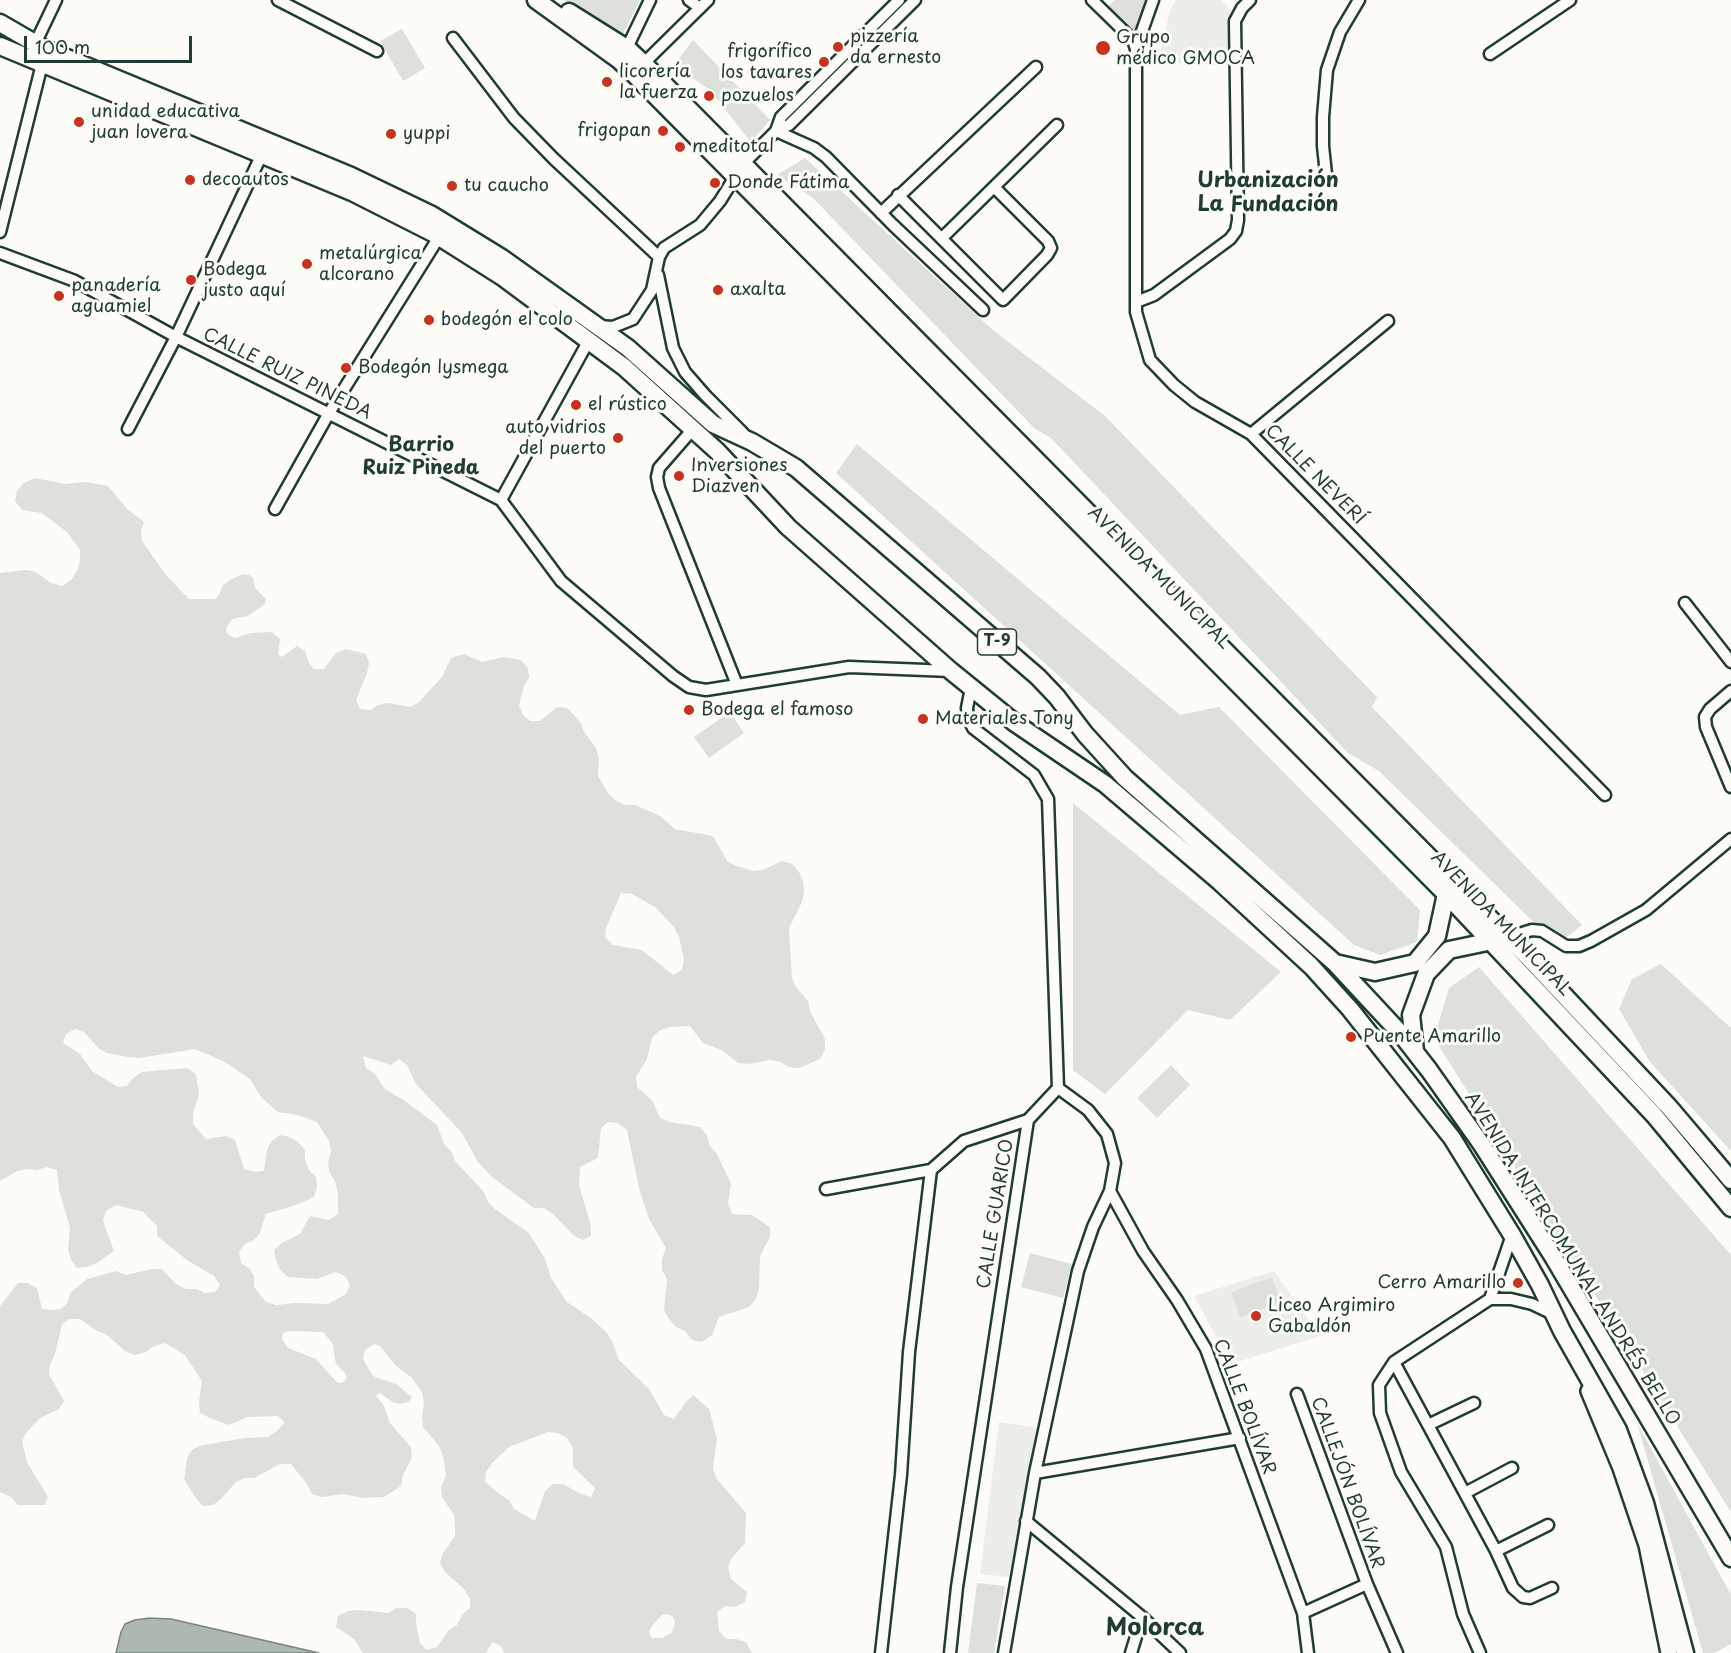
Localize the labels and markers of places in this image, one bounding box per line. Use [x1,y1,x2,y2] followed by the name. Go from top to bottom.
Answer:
[850,26,941,68] place label: pizzería da ernesto
[1116,27,1255,70] place label: Grupo médico GMOCA
[1094,39,1112,57] marker: Grupo médico GMOCA
[831,40,845,54] marker: pizzería da ernesto
[720,41,812,84] place label: frigorífico los tavares
[817,55,831,69] marker: frigorífico los tavares
[619,61,698,104] place label: licorería la fuerza
[600,75,614,89] marker: licorería la fuerza
[721,85,794,107] place label: pozuelos
[702,89,716,103] marker: pozuelos
[91,101,240,144] place label: unidad educativa juan lovera
[72,115,86,129] marker: unidad educativa juan lovera
[578,120,651,142] place label: frigopan
[403,123,451,145] place label: yuppi
[656,124,670,138] marker: frigopan
[384,127,398,141] marker: yuppi
[692,136,774,158] place label: meditotal
[673,140,687,154] marker: meditotal
[202,169,289,191] place label: decoautos
[727,172,849,194] place label: Donde Fátima
[183,173,197,187] marker: decoautos
[464,175,549,197] place label: tu caucho
[708,176,722,190] marker: Donde Fátima
[445,179,459,193] marker: tu caucho
[319,243,422,286] place label: metalúrgica alcorano
[300,257,314,271] marker: metalúrgica alcorano
[203,259,286,302] place label: Bodega justo aquí
[184,273,198,287] marker: Bodega justo aquí
[71,275,161,318] place label: panadería aguamiel
[730,279,786,301] place label: axalta
[711,283,725,297] marker: axalta
[52,289,66,303] marker: panadería aguamiel
[441,309,573,331] place label: bodegón el colo
[422,313,436,327] marker: bodegón el colo
[358,357,508,379] place label: Bodegón lysmega
[339,361,353,375] marker: Bodegón lysmega
[588,394,667,416] place label: el rústico
[569,398,583,412] marker: el rústico
[505,417,606,460] place label: auto vidrios del puerto
[611,431,625,445] marker: auto vidrios del puerto
[691,455,787,498] place label: Inversiones Diazven
[672,469,686,483] marker: Inversiones Diazven
[701,699,853,721] place label: Bodega el famoso
[682,703,696,717] marker: Bodega el famoso
[935,708,1074,730] place label: Materiales Tony
[916,712,930,726] marker: Materiales Tony
[1363,1026,1501,1048] place label: Puente Amarillo
[1344,1030,1358,1044] marker: Puente Amarillo
[1377,1272,1506,1294] place label: Cerro Amarillo
[1511,1276,1525,1290] marker: Cerro Amarillo
[1268,1295,1395,1338] place label: Liceo Argimiro Gabaldón
[1249,1309,1263,1323] marker: Liceo Argimiro Gabaldón

